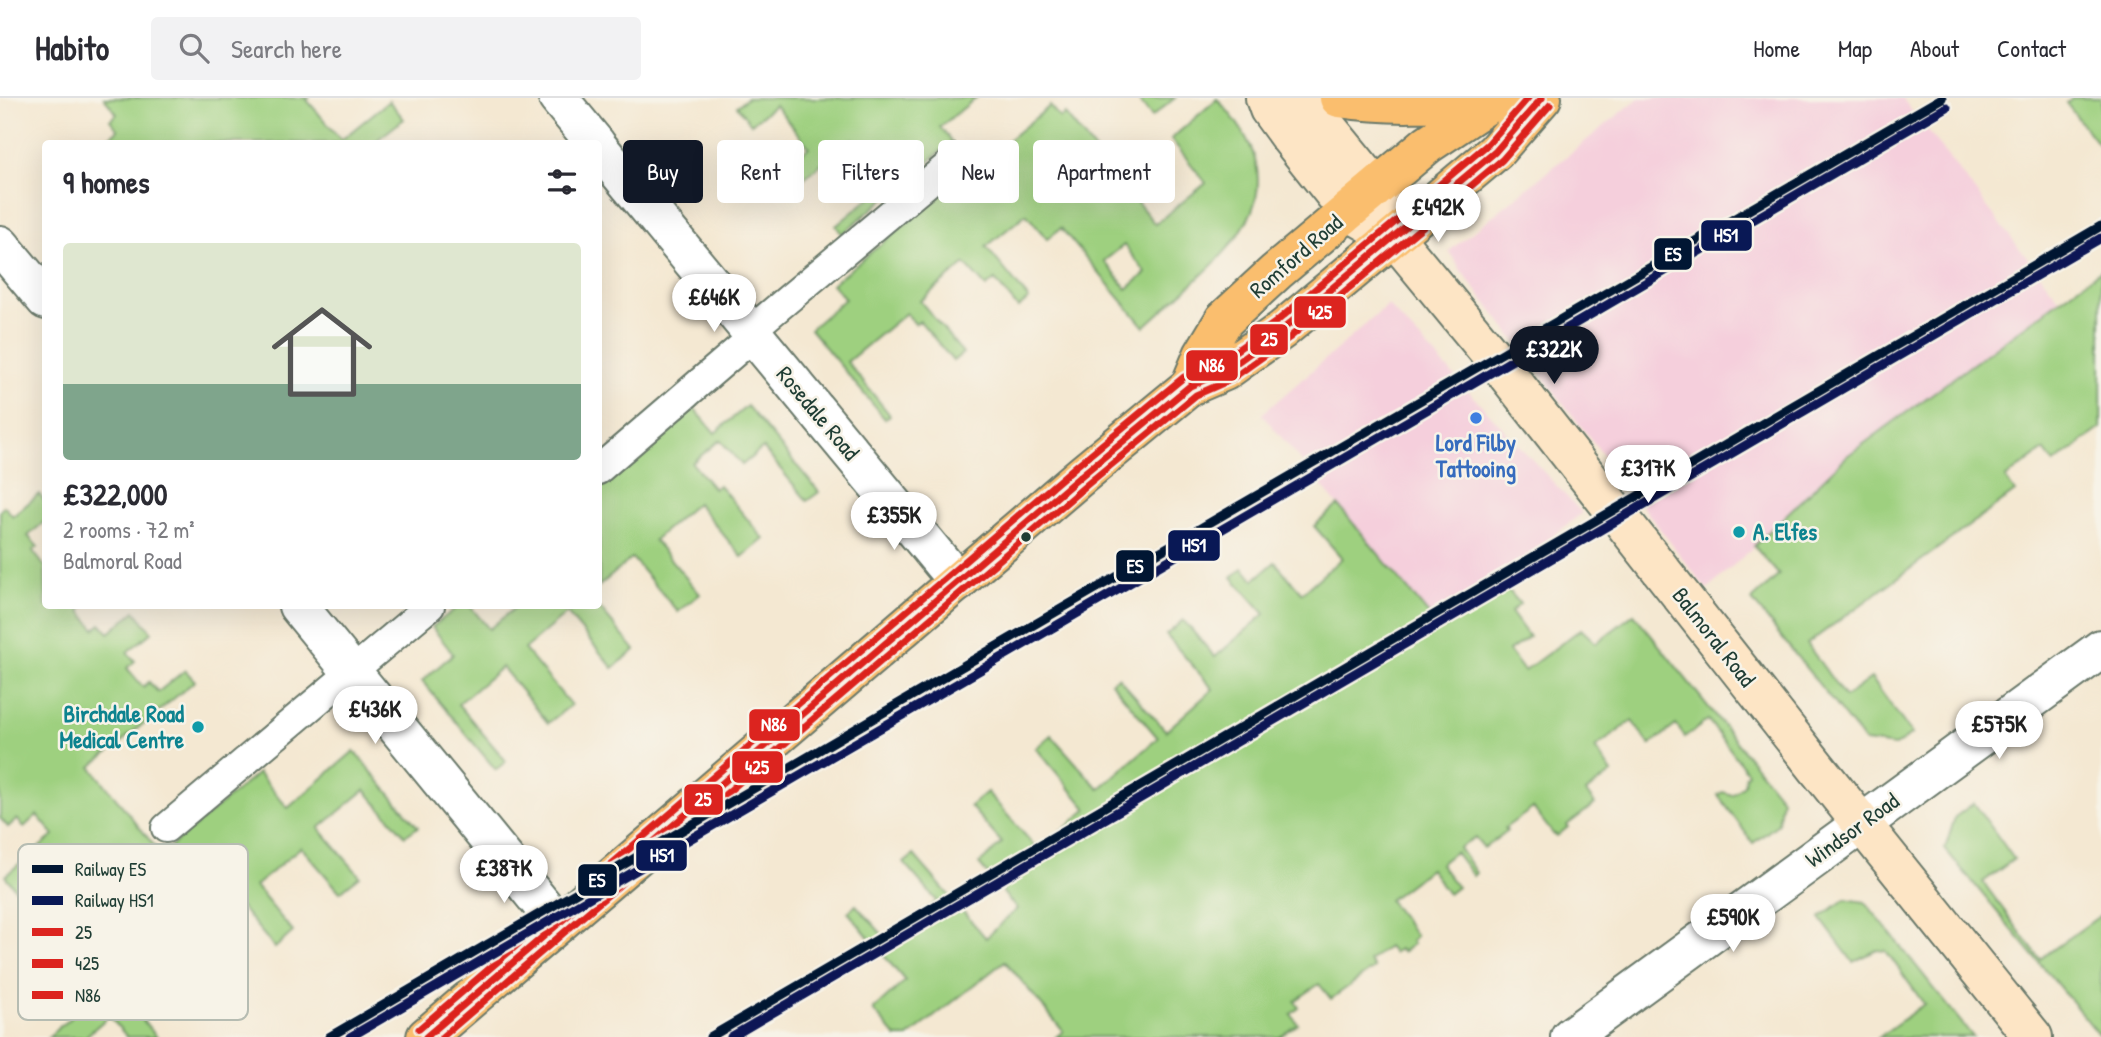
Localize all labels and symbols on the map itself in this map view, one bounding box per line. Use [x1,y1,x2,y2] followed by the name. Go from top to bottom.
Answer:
[1389,184,1487,244] pin: £492K
[1243,207,1349,305] street label: Romford Road
[1700,219,1753,252] line badge: HS1
[1714,222,1738,248] text: HS1
[1653,237,1693,271] line badge: ES
[1664,241,1682,267] text: ES
[665,274,763,334] pin: £646K
[1293,295,1347,329] line badge: 425
[1308,299,1333,325] text: 425
[1249,323,1289,356] line badge: 25
[1261,326,1278,352] text: 25
[1505,327,1603,386] pin: £322K
[1185,349,1239,382] line badge: N86
[1199,352,1225,378] text: N86
[770,359,867,466] street label: Rosedale Road
[1468,410,1484,426] marker: Lord Filby Tattooing
[1435,427,1516,485] place label: Lord Filby Tattooing
[1599,446,1697,505] pin: £317K
[845,492,943,552] pin: £355K
[1753,516,1817,547] place label: A. Elfes
[1731,524,1747,540] marker: A. Elfes
[1167,529,1221,562] line badge: HS1
[1019,530,1033,544] unlabelled marker
[1182,532,1206,558] text: HS1
[1115,549,1155,583] line badge: ES
[1126,553,1144,579] text: ES
[1666,580,1763,693] street label: Balmoral Road
[326,686,424,746] pin: £436K
[60,698,185,755] place label: Birchdale Road Medical Centre
[1950,702,2048,761] pin: £575K
[748,708,801,742] line badge: N86
[761,711,787,737] text: N86
[190,719,206,735] marker: Birchdale Road Medical Centre
[731,750,784,784] line badge: 425
[745,754,770,780] text: 425
[683,783,724,816] line badge: 25
[1799,785,1905,874] street label: Windsor Road
[695,786,712,812] text: 25
[635,839,688,872] line badge: HS1
[650,842,674,868] text: HS1
[18,844,248,1020] legend
[455,846,553,905] pin: £387K
[75,856,146,882] text: Railway ES
[577,863,618,897] line badge: ES
[588,867,606,893] text: ES
[75,887,154,913] text: Railway HS1
[1684,894,1782,954] pin: £590K
[75,919,92,945] text: 25
[75,950,99,976] text: 425
[75,982,101,1008] text: N86

